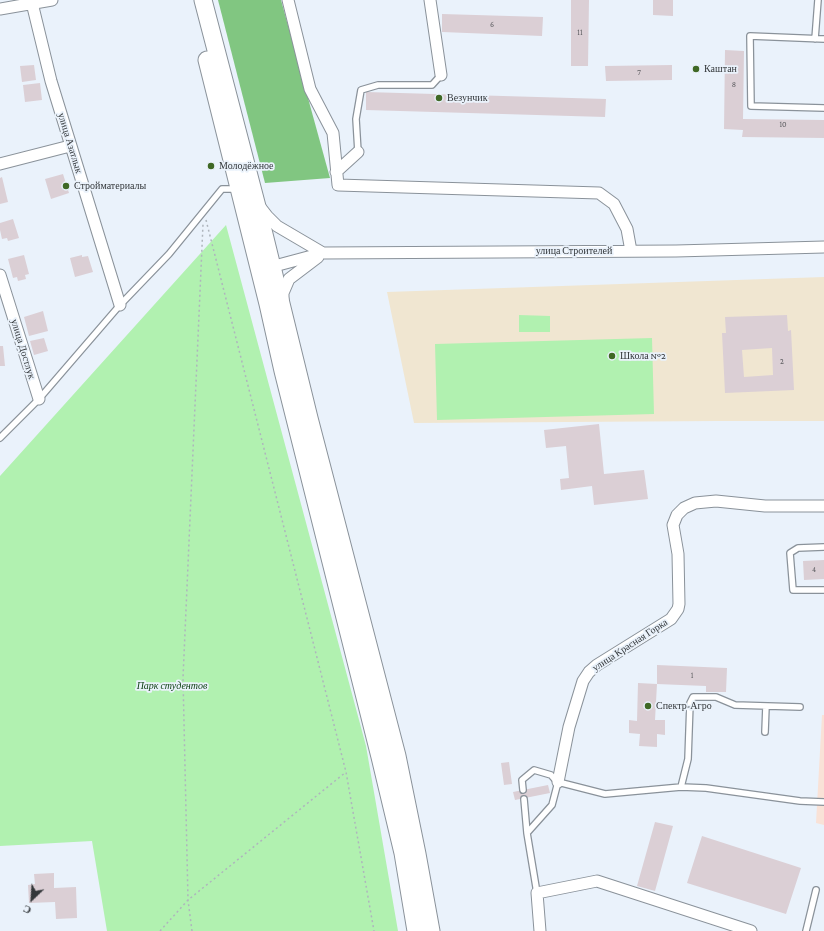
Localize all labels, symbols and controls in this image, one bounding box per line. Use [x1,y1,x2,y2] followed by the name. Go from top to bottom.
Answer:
[490,20,494,30] house number: 6
[577,28,583,38] house number: 11
[704,63,737,75] place label: Каштан
[691,64,701,74] marker: Каштан
[637,68,641,78] house number: 7
[732,80,736,90] house number: 8
[447,92,488,104] place label: Везунчик
[434,93,444,103] marker: Везунчик
[55,111,85,175] street label: улица Азатлык
[779,120,787,130] house number: 10
[219,160,274,172] place label: Молодёжное
[206,161,216,171] marker: Молодёжное
[74,180,146,192] place label: Стройматериалы
[61,181,71,191] marker: Стройматериалы
[536,245,612,257] street label: улица Строителей
[8,318,38,380] street label: улица Достлук
[620,350,666,362] place label: Школа №2
[607,351,617,361] marker: Школа №2
[780,357,784,367] house number: 2
[812,565,816,575] house number: 4
[590,616,670,674] street label: улица Красная Горка
[691,671,693,681] house number: 1
[137,680,207,692] park label: Парк студентов
[656,700,712,712] place label: Спектр-Агро
[643,701,653,711] marker: Спектр-Агро
[12,879,52,919] north arrow
[21,903,33,917] text: С

